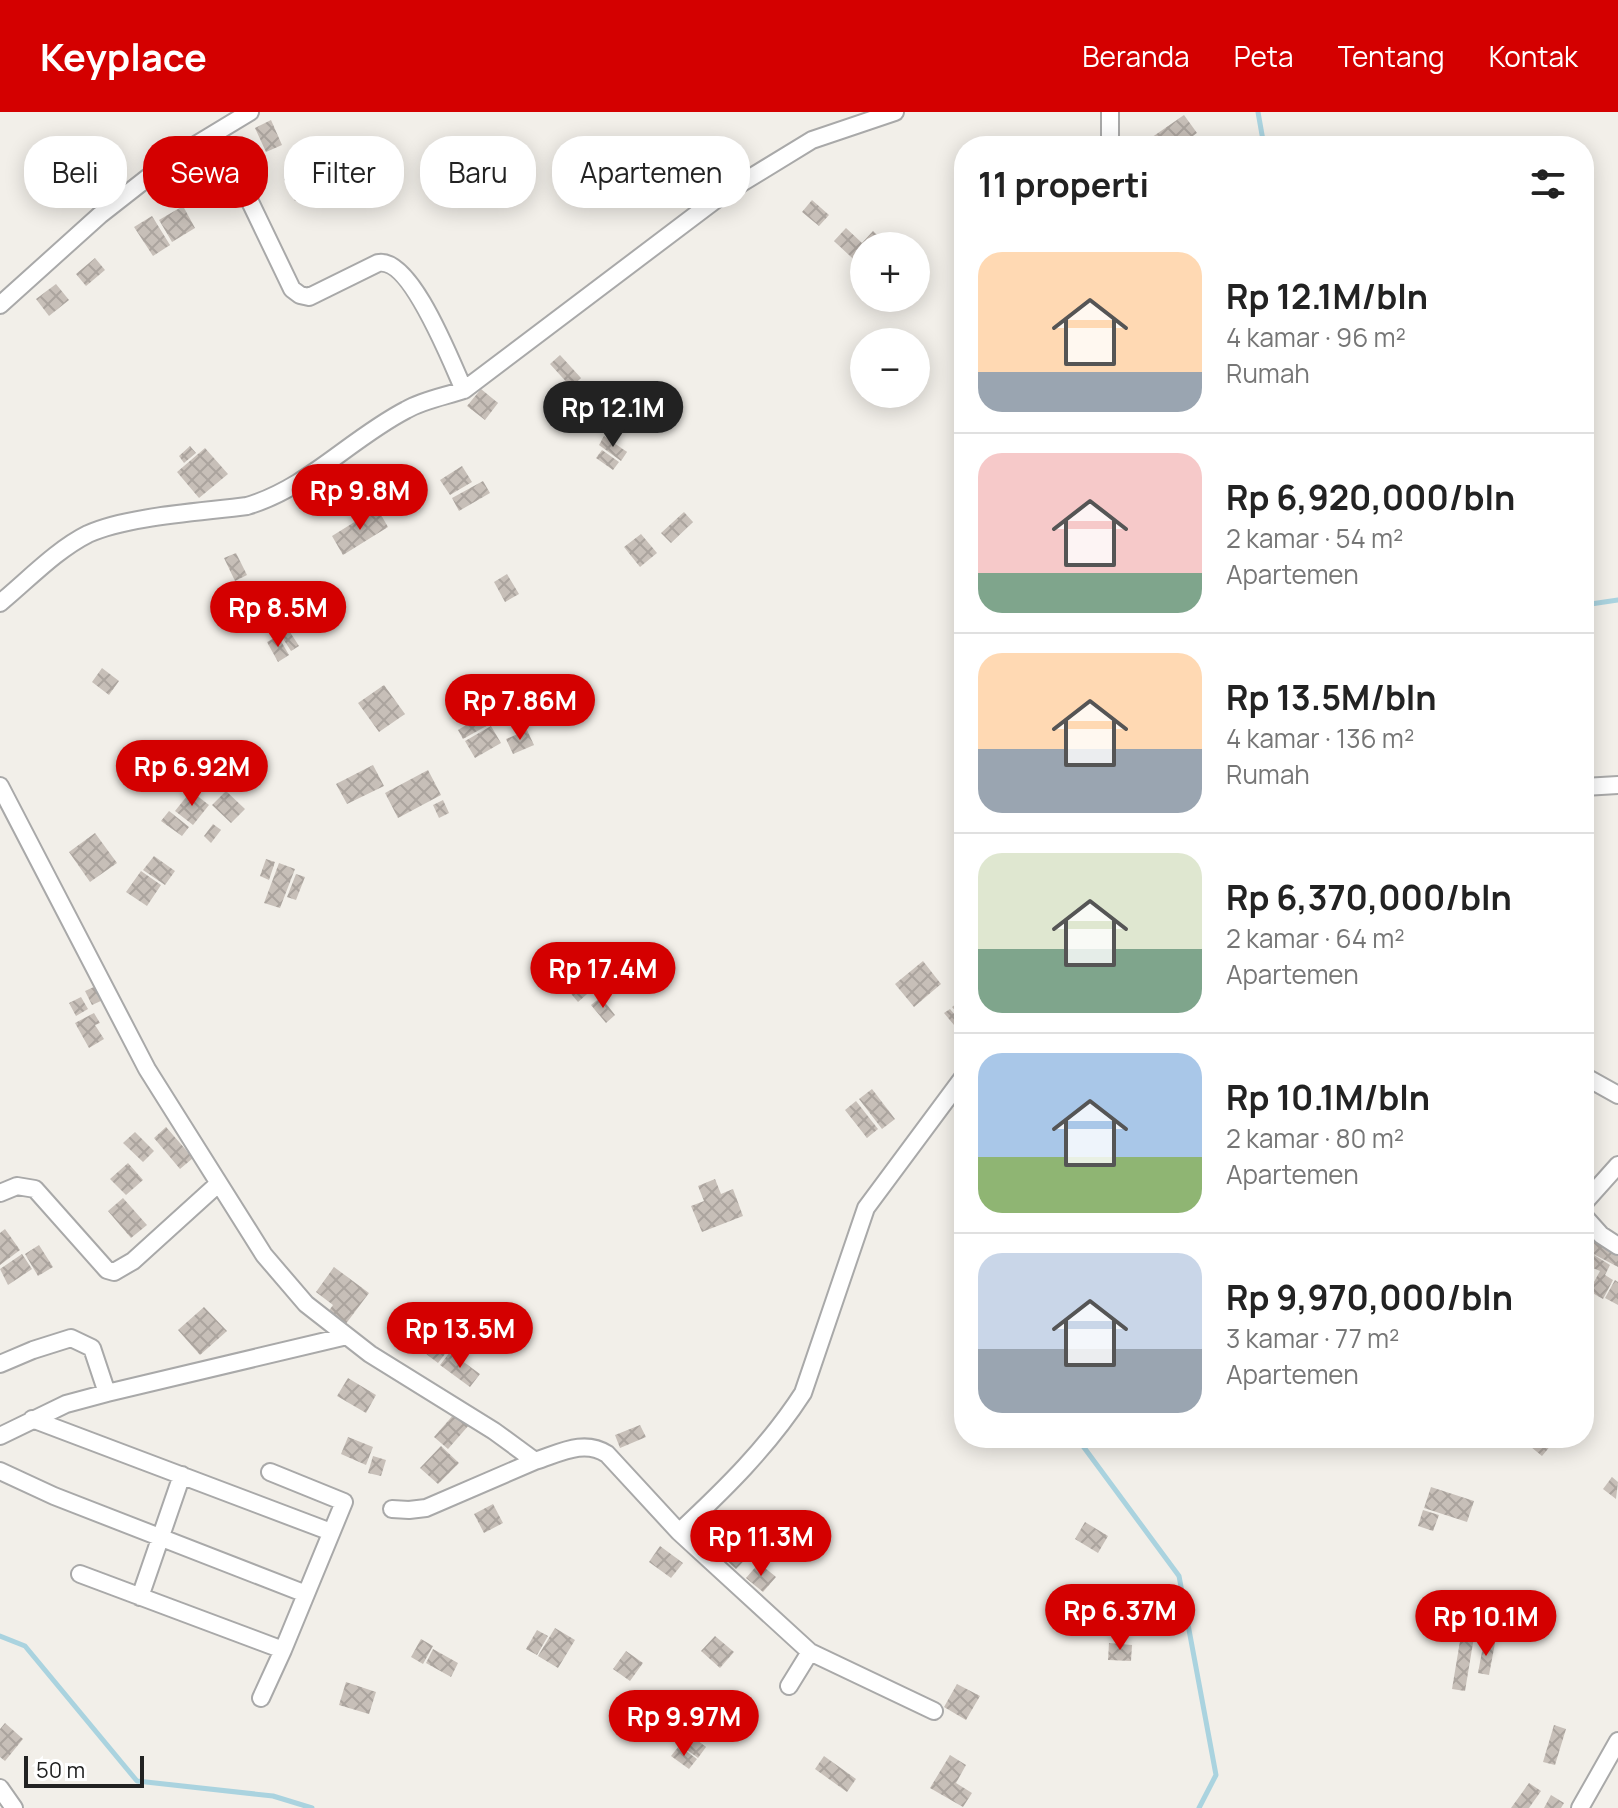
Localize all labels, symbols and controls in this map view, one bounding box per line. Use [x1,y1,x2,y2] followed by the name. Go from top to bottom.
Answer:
[40,30,207,82] text: Keyplace
[1082,37,1190,75] text: Beranda
[1234,37,1294,75] text: Peta
[1338,37,1445,75] text: Tentang
[1489,37,1578,75] text: Kontak
[24,136,127,208] chip: Beli
[143,136,268,208] chip: Sewa
[284,136,404,208] chip: Filter
[420,136,536,208] chip: Baru
[552,136,750,208] chip: Apartemen
[978,161,1149,207] text: 11 properti
[1526,162,1570,206] icon: filters
[850,232,930,408] map controls
[850,232,930,312] button: +
[1226,273,1428,319] text: Rp 12.1M/bln
[1042,284,1138,380] icon: home
[1226,319,1406,355] text: 4 kamar · 96 m²
[850,328,930,408] button: −
[1226,355,1310,391] text: Rumah
[530,381,696,449] pin: Rp 12.1M
[561,389,665,425] text: Rp 12.1M
[286,464,434,532] pin: Rp 9.8M
[310,472,410,508] text: Rp 9.8M
[1226,474,1515,520] text: Rp 6,920,000/bln
[1042,485,1138,581] icon: home
[1226,520,1404,556] text: 2 kamar · 54 m²
[1226,556,1359,592] text: Apartemen
[204,581,352,649] pin: Rp 8.5M
[228,589,328,625] text: Rp 8.5M
[437,674,603,742] pin: Rp 7.86M
[1226,674,1437,720] text: Rp 13.5M/bln
[463,682,577,718] text: Rp 7.86M
[1042,685,1138,781] icon: home
[1226,720,1414,756] text: 4 kamar · 136 m²
[109,740,275,808] pin: Rp 6.92M
[134,748,250,784] text: Rp 6.92M
[1226,756,1310,792] text: Rumah
[1226,874,1512,920] text: Rp 6,370,000/bln
[1042,885,1138,981] icon: home
[1226,920,1405,956] text: 2 kamar · 64 m²
[520,942,686,1010] pin: Rp 17.4M
[548,950,658,986] text: Rp 17.4M
[1226,956,1359,992] text: Apartemen
[1226,1074,1430,1120] text: Rp 10.1M/bln
[1042,1085,1138,1181] icon: home
[1226,1120,1404,1156] text: 2 kamar · 80 m²
[1226,1156,1359,1192] text: Apartemen
[1226,1274,1513,1320] text: Rp 9,970,000/bln
[1042,1285,1138,1381] icon: home
[377,1302,543,1370] pin: Rp 13.5M
[405,1310,515,1346] text: Rp 13.5M
[1226,1320,1400,1356] text: 3 kamar · 77 m²
[1226,1356,1359,1392] text: Apartemen
[678,1510,844,1578] pin: Rp 11.3M
[708,1518,814,1554] text: Rp 11.3M
[1037,1584,1203,1652] pin: Rp 6.37M
[1403,1590,1569,1658] pin: Rp 10.1M
[1063,1592,1177,1628] text: Rp 6.37M
[1433,1598,1539,1634] text: Rp 10.1M
[601,1690,767,1758] pin: Rp 9.97M
[627,1698,741,1734] text: Rp 9.97M
[24,1752,144,1788] scale bar
[36,1755,85,1785] text: 50 m

